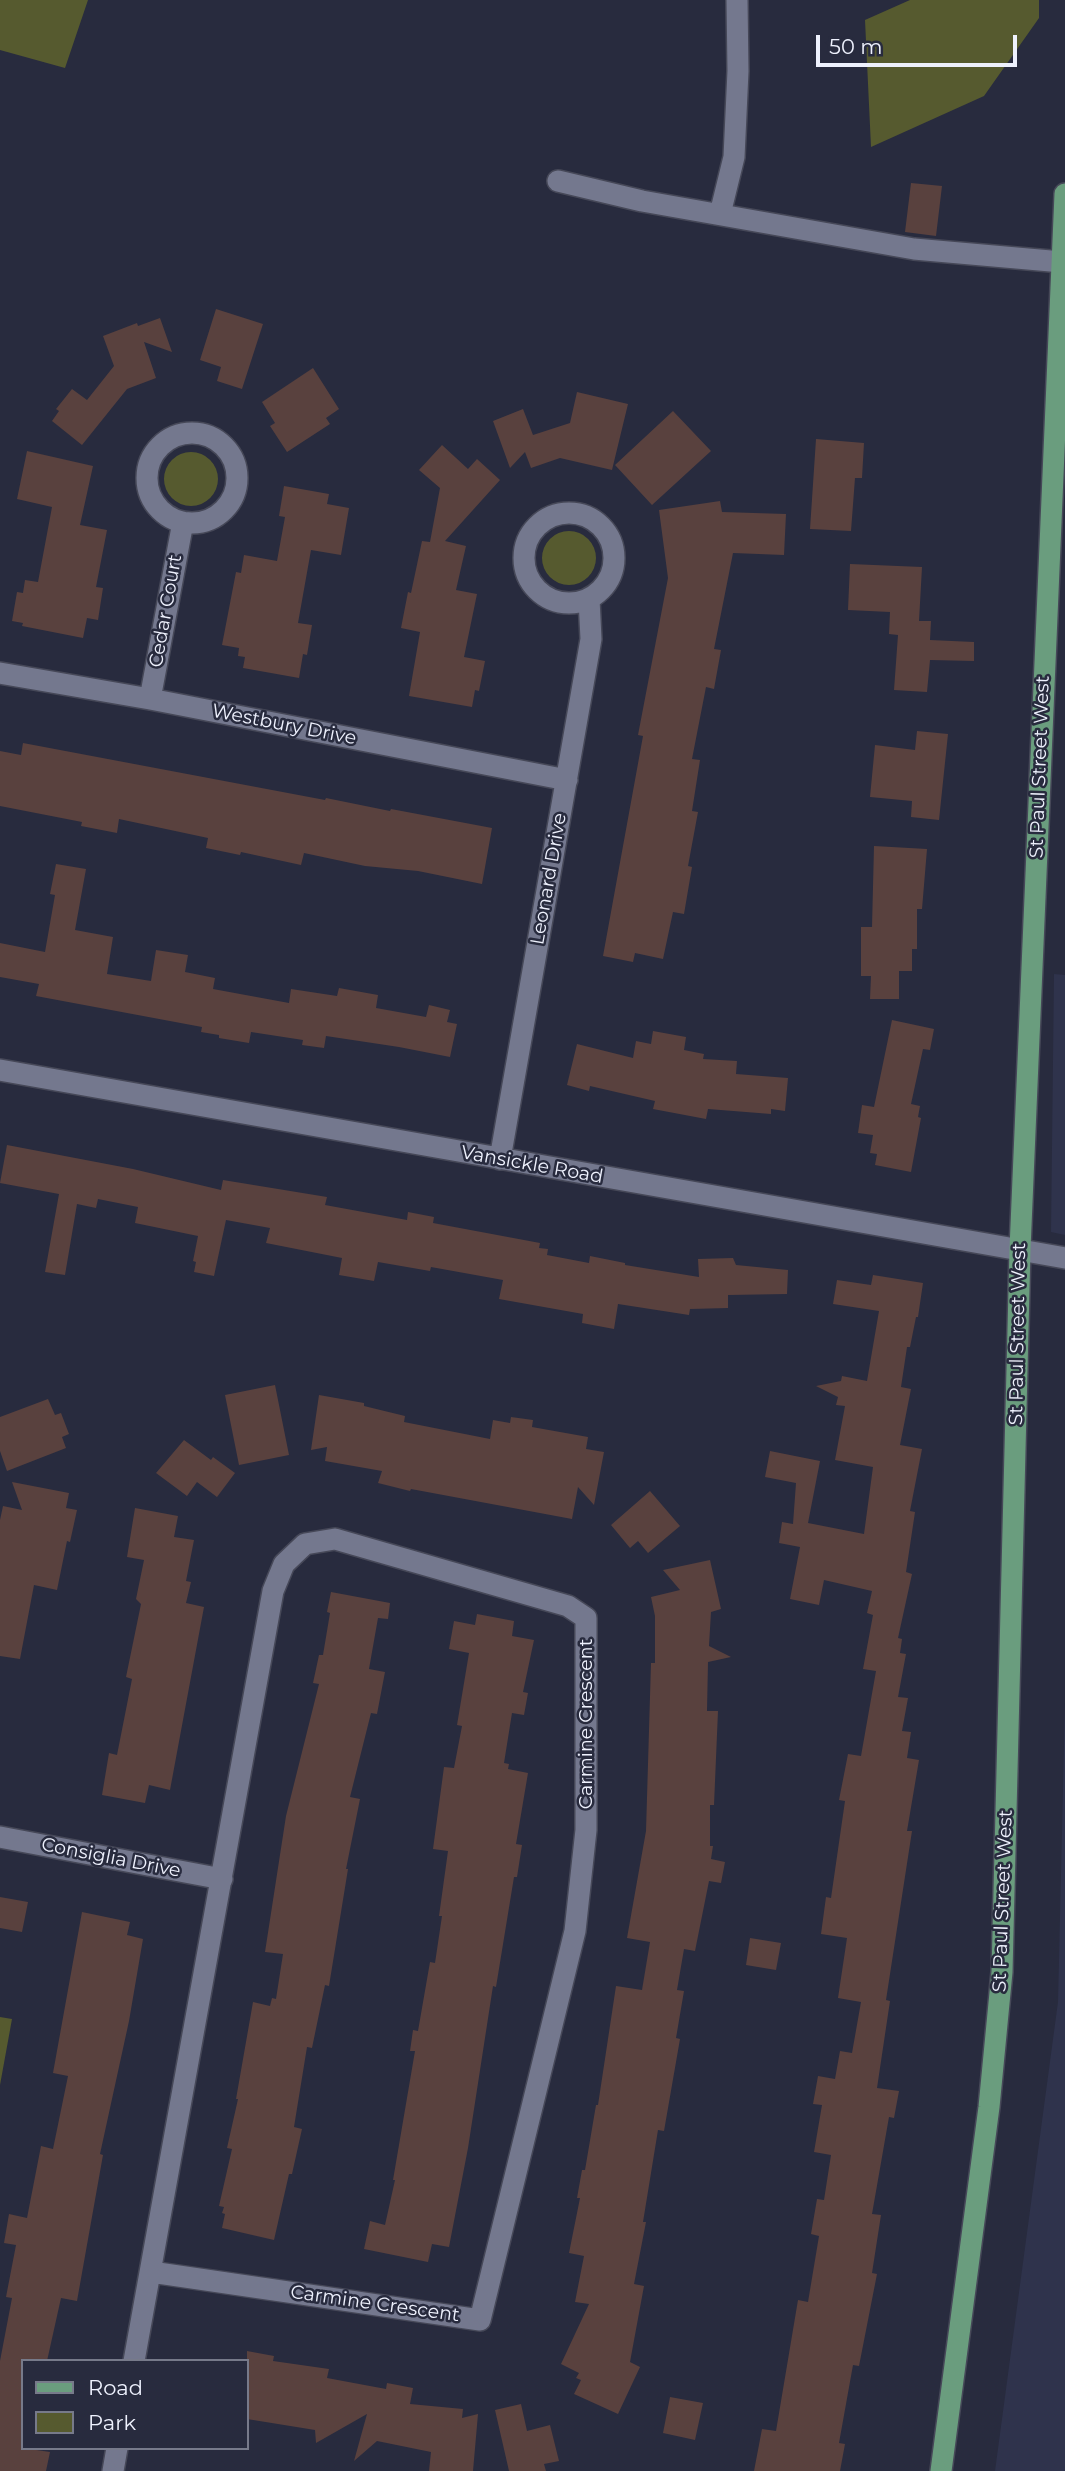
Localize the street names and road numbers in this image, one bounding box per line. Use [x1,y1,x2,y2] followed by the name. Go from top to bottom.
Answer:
[145,553,187,669] street label: Cedar Court
[1025,675,1055,859] street label: St Paul Street West
[210,700,358,750] street label: Westbury Drive
[526,811,572,947] street label: Leonard Drive
[459,1141,605,1189] street label: Vansickle Road
[1005,1242,1031,1426] street label: St Paul Street West
[575,1639,597,1809] street label: Carmine Crescent
[988,1809,1018,1993] street label: St Paul Street West
[39,1833,183,1883] street label: Consiglia Drive
[289,2281,461,2327] street label: Carmine Crescent

